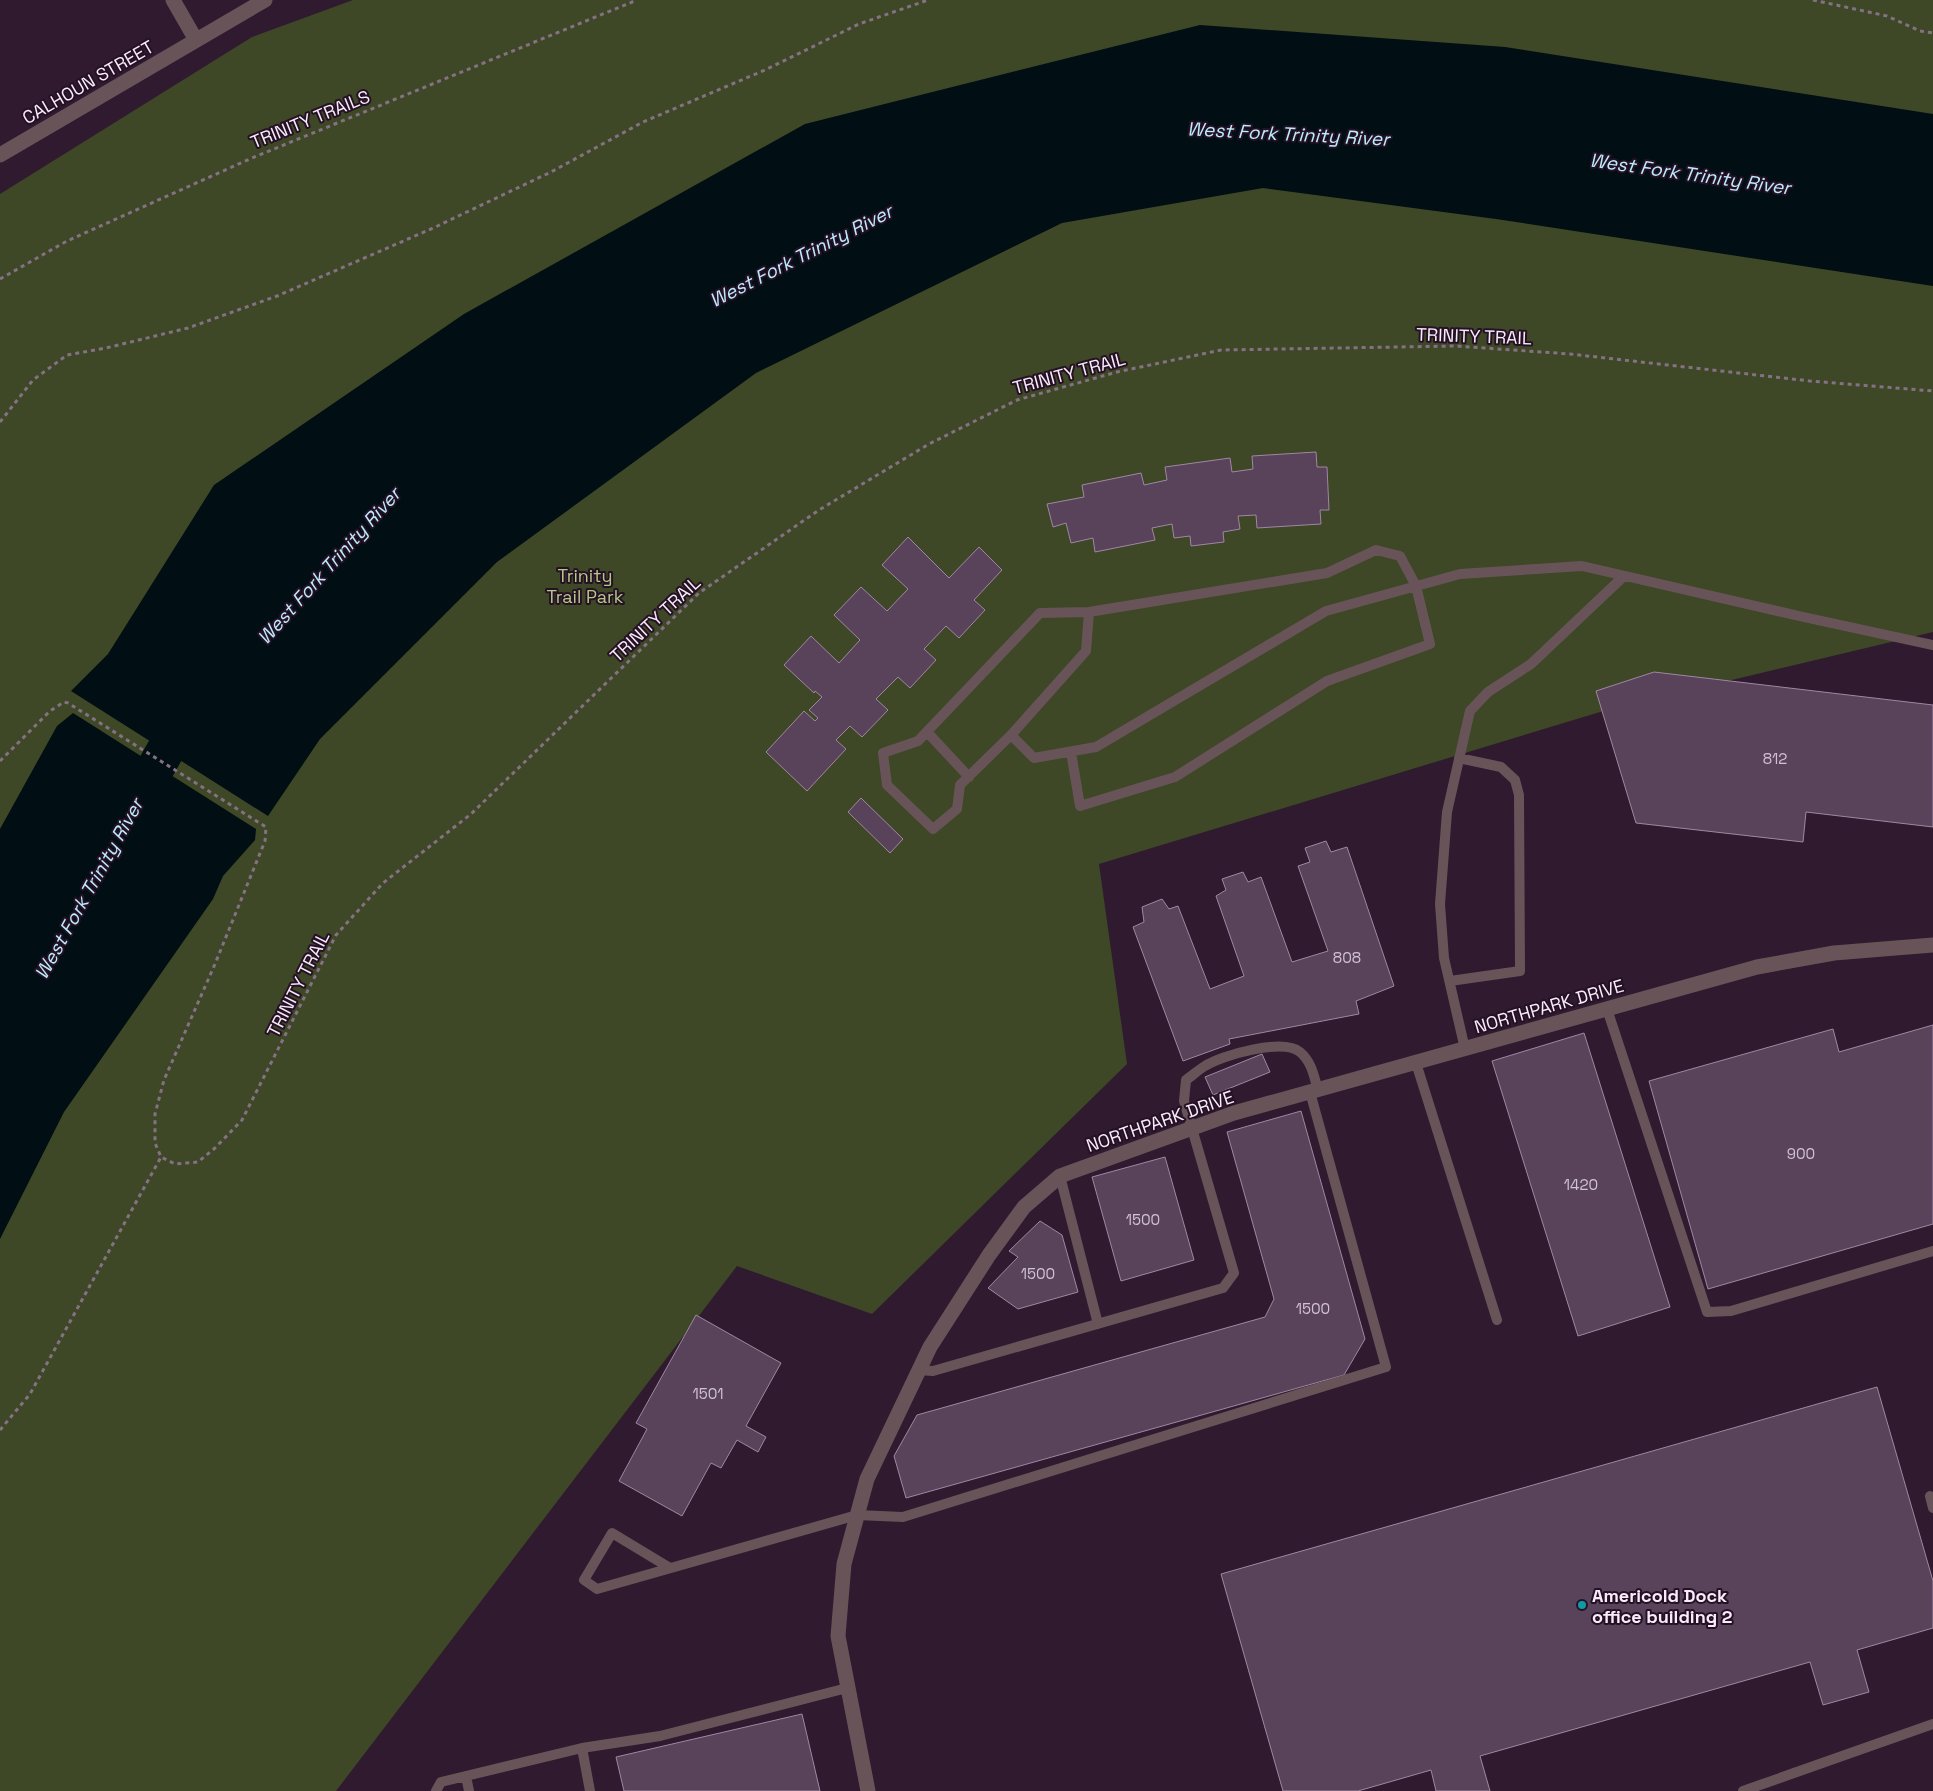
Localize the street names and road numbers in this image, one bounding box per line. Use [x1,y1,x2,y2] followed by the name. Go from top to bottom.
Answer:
[18,35,158,129] street label: CALHOUN STREET
[247,85,373,153] street label: TRINITY TRAILS
[1416,322,1532,350] street label: TRINITY TRAIL
[1010,347,1128,399] street label: TRINITY TRAIL
[605,571,705,667] street label: TRINITY TRAIL
[261,927,335,1041] street label: TRINITY TRAIL
[1472,974,1626,1038] street label: NORTHPARK DRIVE
[1083,1085,1237,1157] street label: NORTHPARK DRIVE

